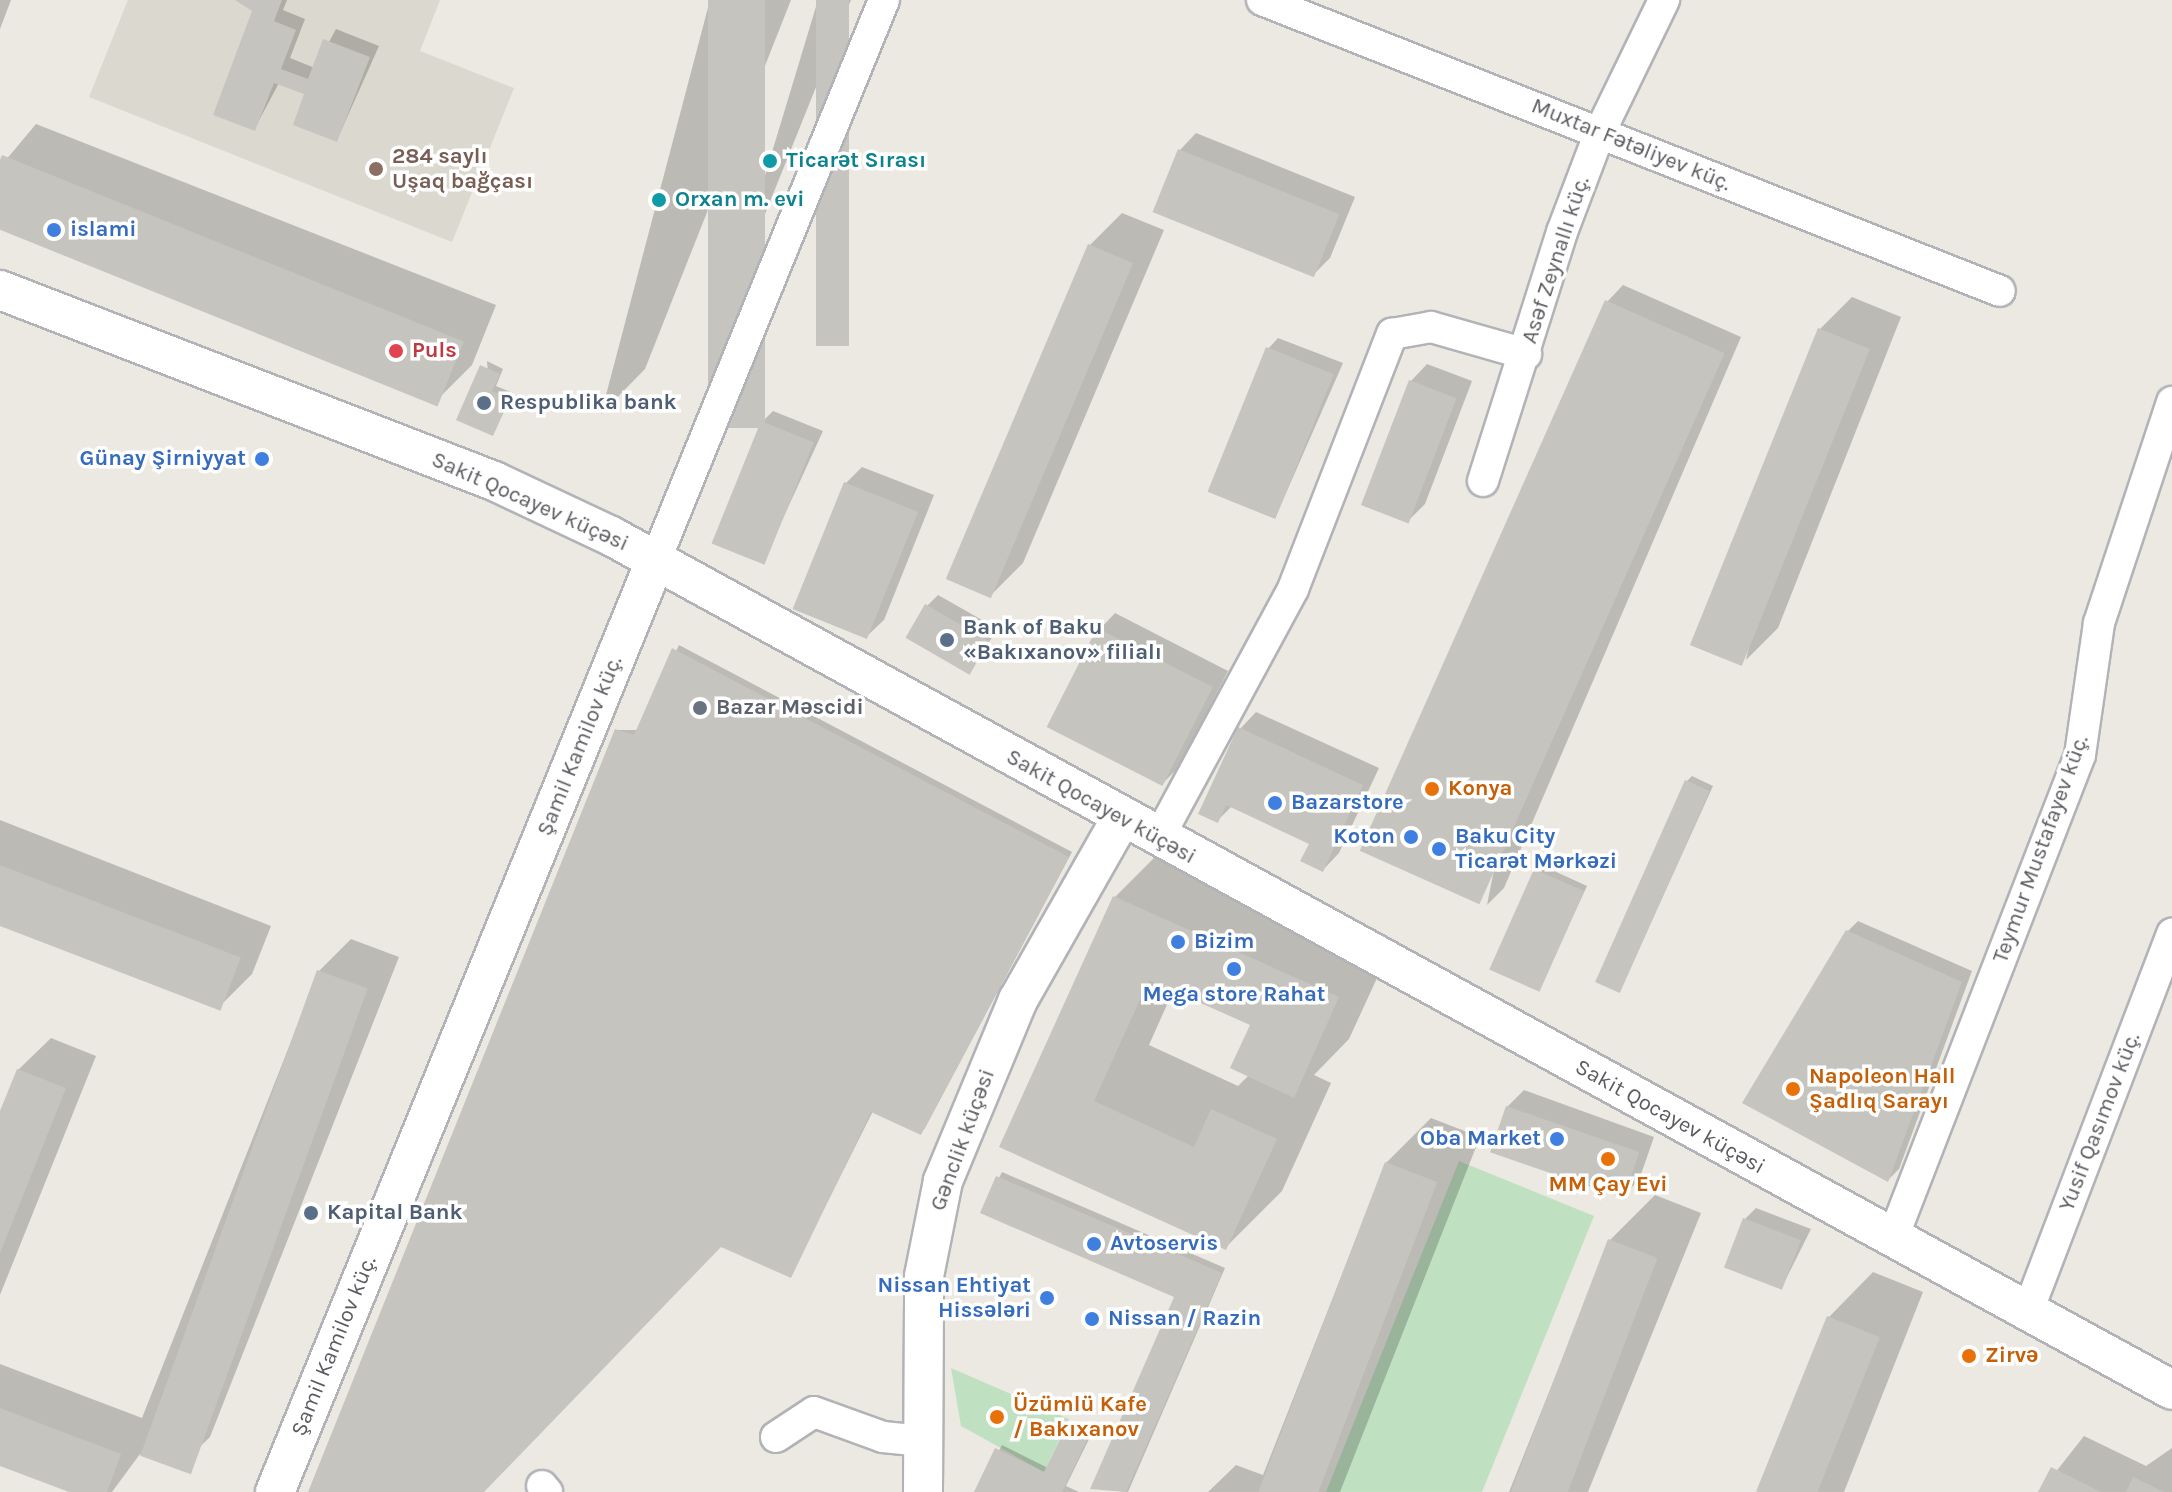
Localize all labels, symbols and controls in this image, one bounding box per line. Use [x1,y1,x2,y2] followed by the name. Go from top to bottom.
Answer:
[1528,93,1734,197] street label: Muxtar Fətəliyev küç.
[392,143,533,194] place label: 284 saylı Uşaq bağçası
[786,148,926,174] place label: Ticarət Sırası
[761,152,779,170] marker: Ticarət Sırası
[367,160,385,178] marker: 284 saylı Uşaq bağçası
[1517,173,1595,347] street label: Asəf Zeynallı küç.
[675,187,804,213] place label: Orxan m. evi
[650,191,668,209] marker: Orxan m. evi
[70,217,136,243] place label: islami
[45,221,63,239] marker: islami
[412,338,457,364] place label: Puls
[387,342,405,360] marker: Puls
[500,390,677,416] place label: Respublika bank
[475,394,493,412] marker: Respublika bank
[80,446,246,472] place label: Günay Şirniyyat
[427,447,633,557] street label: Sakit Qocayev küçəsi
[253,450,271,468] marker: Günay Şirniyyat
[963,614,1162,666] place label: Bank of Baku «Bakıxanov» filialı
[938,631,956,649] marker: Bank of Baku «Bakıxanov» filialı
[532,652,628,840] street label: Şamil Kamilov küç.
[716,695,864,721] place label: Bazar Məscidi
[691,699,709,717] marker: Bazar Məscidi
[1987,732,2095,966] street label: Teymur Mustafayev küç.
[1001,744,1201,870] street label: Sakit Qocayev küçəsi
[1448,776,1512,802] place label: Konya
[1423,780,1441,798] marker: Konya
[1291,790,1404,816] place label: Bazarstore
[1266,794,1284,812] marker: Bazarstore
[1455,823,1617,874] place label: Baku City Ticarət Mərkəzi
[1333,824,1395,850] place label: Koton
[1402,828,1420,846] marker: Koton
[1430,840,1448,858] marker: Baku City Ticarət Mərkəzi
[1194,929,1254,955] place label: Bizim
[1169,933,1187,951] marker: Bizim
[1225,960,1243,978] marker: Mega store Rahat
[1142,982,1326,1008] place label: Mega store Rahat
[2054,1029,2146,1215] street label: Yusif Qasımov küç.
[1570,1054,1770,1180] street label: Sakit Qocayev küçəsi
[1809,1063,1955,1114] place label: Napoleon Hall Şadlıq Sarayı
[925,1066,1001,1214] street label: Gənclik küçəsi
[1784,1080,1802,1098] marker: Napoleon Hall Şadlıq Sarayı
[1420,1126,1541,1152] place label: Oba Market
[1548,1130,1566,1148] marker: Oba Market
[1599,1150,1617,1168] marker: MM Çay Evi
[1548,1172,1668,1198] place label: MM Çay Evi
[327,1200,463,1226] place label: Kapital Bank
[302,1204,320,1222] marker: Kapital Bank
[1110,1231,1218,1257] place label: Avtoservis
[1085,1235,1103,1253] marker: Avtoservis
[286,1252,382,1440] street label: Şamil Kamilov küç.
[878,1272,1031,1324] place label: Nissan Ehtiyat Hissələri
[1038,1289,1056,1307] marker: Nissan Ehtiyat Hissələri
[1108,1306,1261,1332] place label: Nissan / Razin
[1083,1310,1101,1328] marker: Nissan / Razin
[1985,1343,2038,1369] place label: Zirvə
[1960,1347,1978,1365] marker: Zirvə
[1013,1391,1147,1442] place label: Üzümlü Kafe / Bakıxanov
[988,1408,1006,1426] marker: Üzümlü Kafe / Bakıxanov

